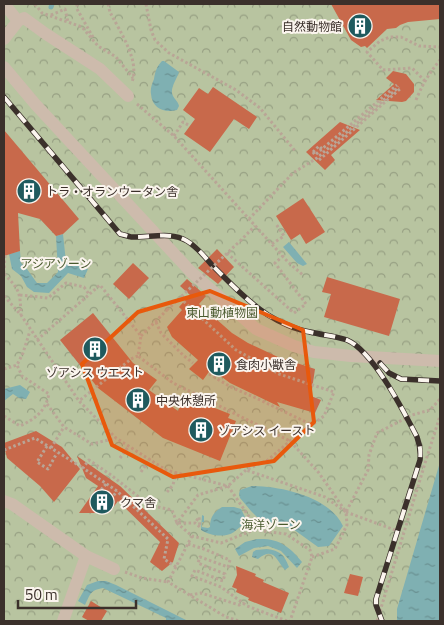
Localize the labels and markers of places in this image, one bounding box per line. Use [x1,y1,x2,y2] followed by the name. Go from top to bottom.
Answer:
[347,13,373,39] building icon: 自然動物館
[282,17,342,36] place label: 自然動物館
[16,178,42,204] building icon: トラ・オランウータン舎
[46,182,178,201] place label: トラ・オランウータン舎
[82,336,108,362] building icon: ゾアシス ウエスト
[206,351,232,377] building icon: 食肉小獣舎
[236,355,296,374] place label: 食肉小獣舎
[46,363,144,382] place label: ゾアシス ウエスト
[125,387,151,413] building icon: 中央休憩所
[156,391,216,410] place label: 中央休憩所
[188,417,214,443] building icon: ゾアシス イースト
[218,421,316,440] place label: ゾアシス イースト
[89,489,115,515] building icon: クマ舎
[120,493,156,512] place label: クマ舎

